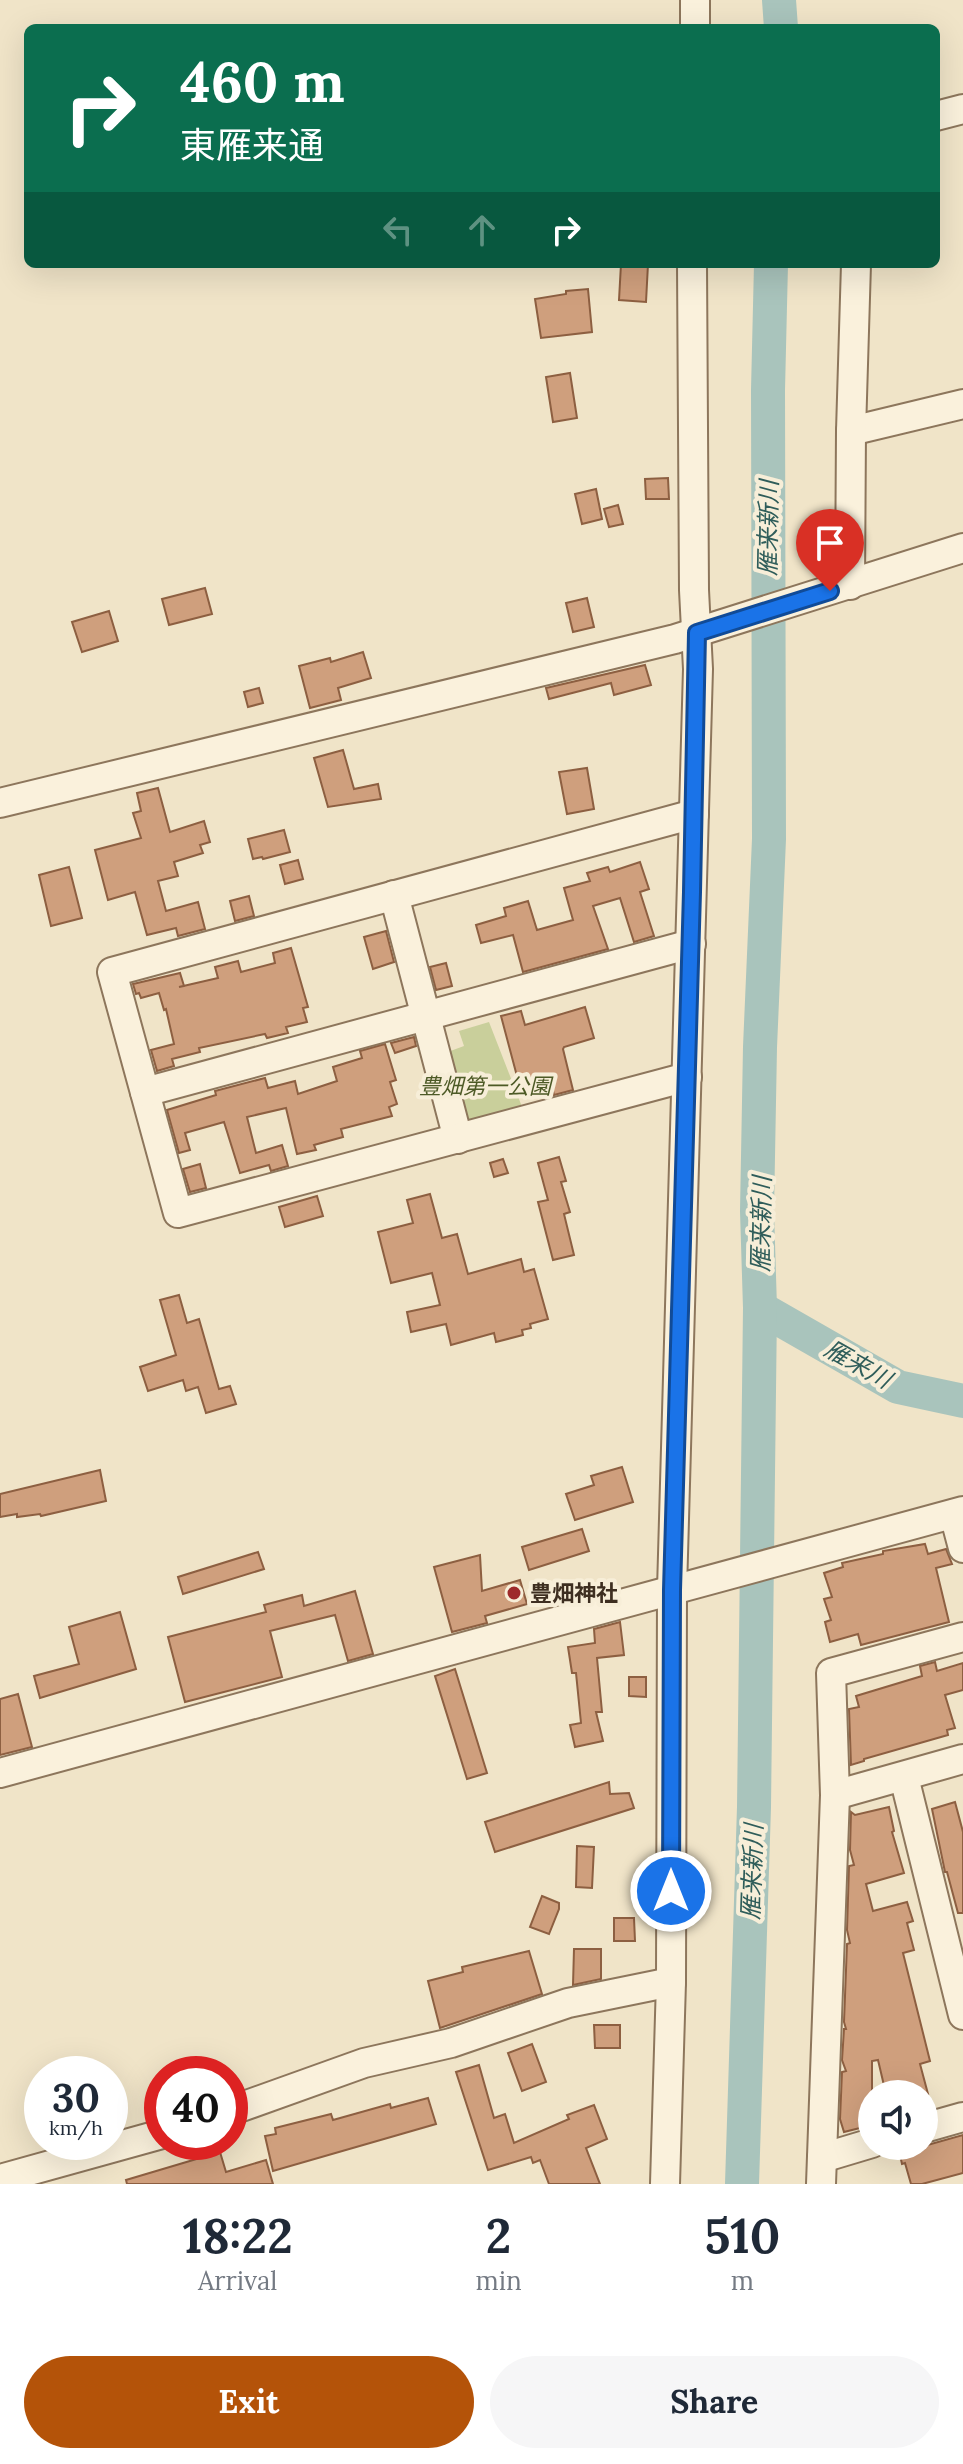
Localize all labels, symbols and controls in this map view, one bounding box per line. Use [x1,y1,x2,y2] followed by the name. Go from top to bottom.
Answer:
[180,46,345,117] text: 460 m
[48,56,152,160] icon: right
[180,122,324,168] text: 東雁来通
[376,208,420,252] icon: left
[460,208,504,252] icon: ahead
[544,208,588,252] icon: right
[752,477,784,576] water label: 雁来新川
[796,509,864,591] pin
[808,521,852,565] icon: arrive
[419,1072,554,1100] park label: 豊畑第一公園
[745,1173,777,1272] water label: 雁来新川
[819,1333,900,1396] water label: 雁来川
[530,1579,618,1607] place label: 豊畑神社
[505,1584,523,1602] marker: 豊畑神社
[735,1820,769,1921] water label: 雁来新川
[629,1849,713,1933] position arrow
[144,2056,248,2160] speed limit sign: 40
[52,2072,100,2123] text: 30
[858,2080,938,2160] map controls
[858,2080,938,2160] button: sound
[49,2115,103,2140] text: km/h
[183,2205,293,2266] text: 18:22
[486,2205,511,2266] text: 2
[704,2205,780,2266] text: 510
[198,2264,277,2297] text: Arrival
[475,2264,522,2297] text: min
[731,2264,754,2297] text: m
[24,2356,474,2448] button: Exit
[490,2356,939,2448] button: Share

